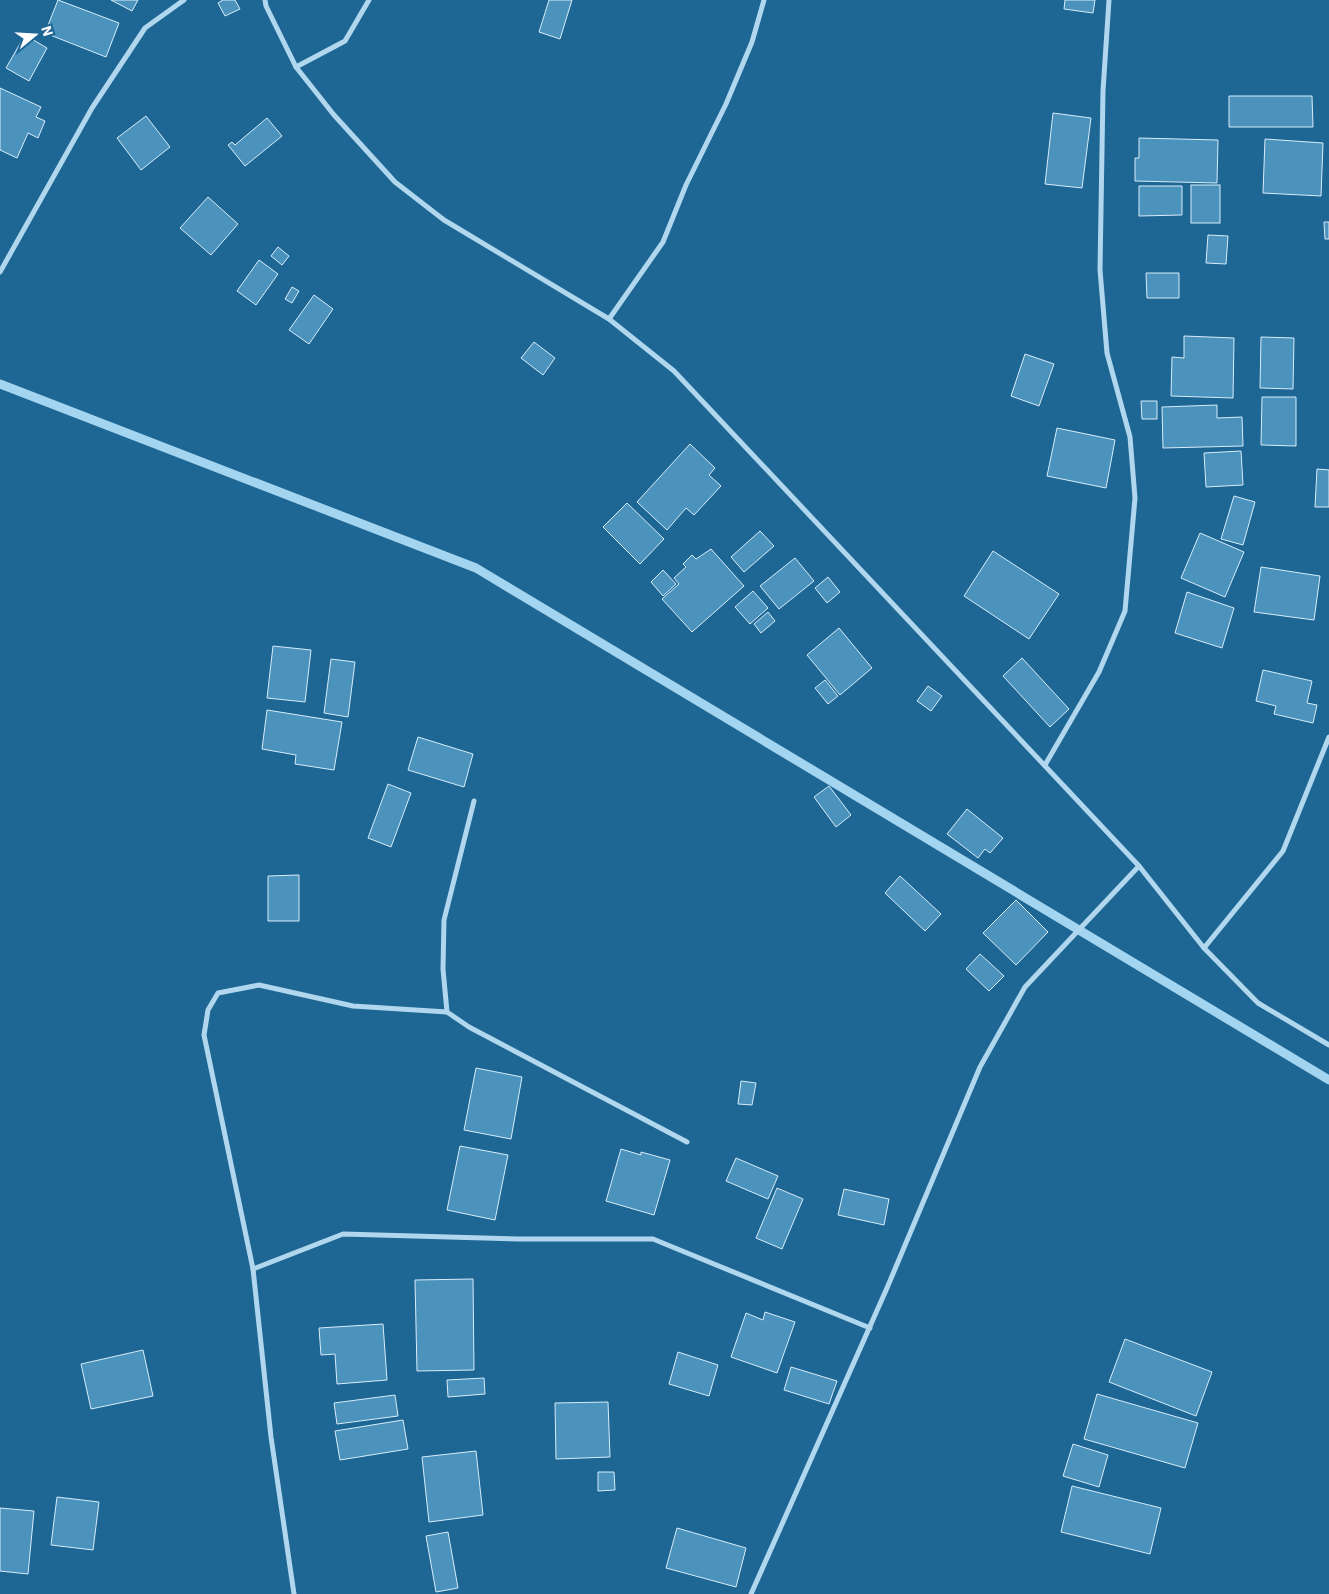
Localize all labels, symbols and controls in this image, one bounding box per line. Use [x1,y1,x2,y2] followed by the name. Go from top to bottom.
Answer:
[10,10,60,60] north arrow
[37,23,57,39] text: N

